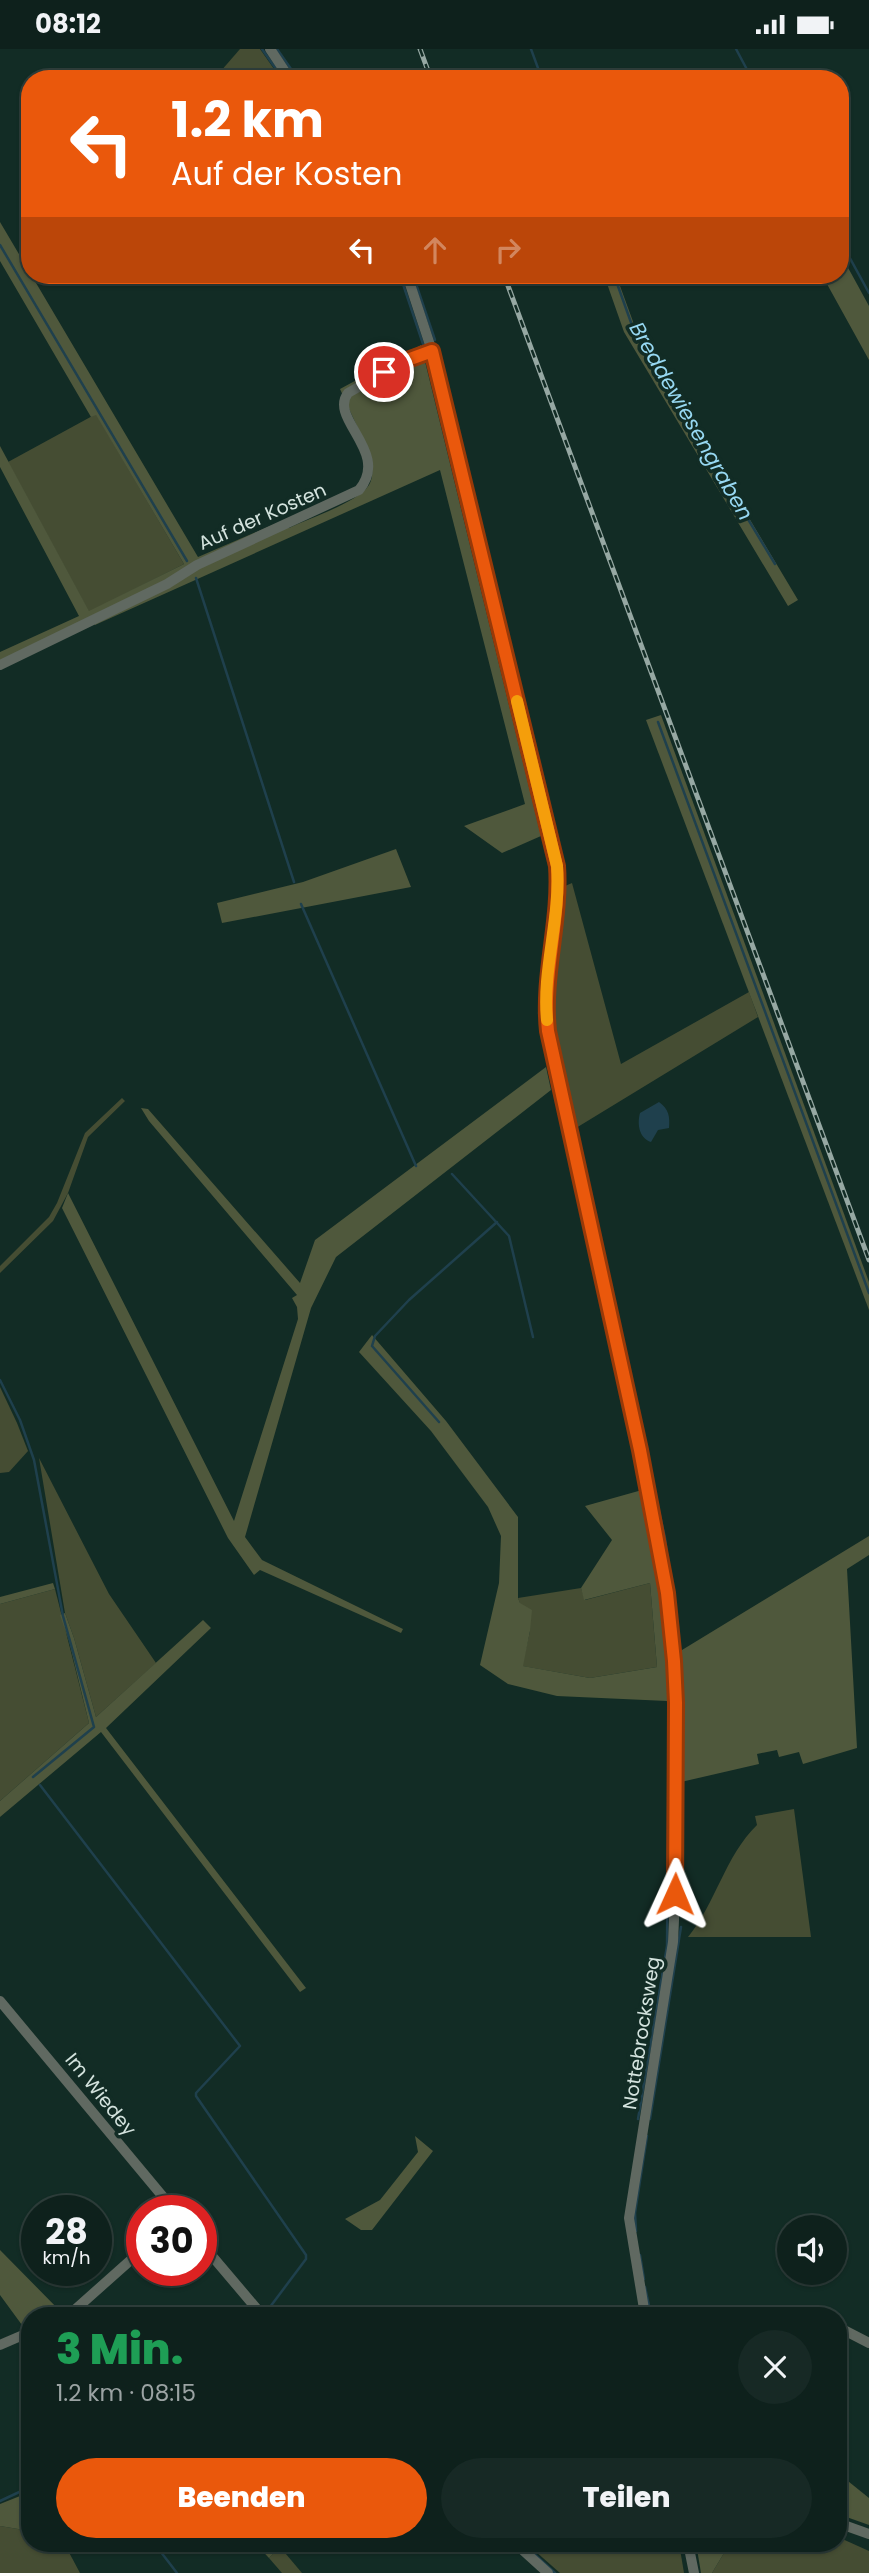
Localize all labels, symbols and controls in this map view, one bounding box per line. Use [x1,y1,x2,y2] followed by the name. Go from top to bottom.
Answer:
[35,6,101,42] text: 08:12
[171,86,324,154] text: 1.2 km
[56,98,147,189] icon: left
[171,151,402,196] text: Auf der Kosten
[343,231,381,269] icon: left
[416,231,454,269] icon: ahead
[489,231,527,269] icon: right
[623,316,760,525] water label: Breddewiesengraben
[354,342,414,402] pin
[365,353,403,391] icon: arrive
[194,476,330,557] street label: Auf der Kosten
[638,1857,712,1931] position arrow
[616,1955,667,2112] street label: Nottebrocksweg
[59,2047,143,2142] street label: Im Wiedey
[126,2195,217,2286] speed limit sign: 30
[45,2207,88,2256] text: 28
[777,2215,847,2285] map controls
[777,2215,847,2285] button: sound
[43,2245,90,2270] text: km/h
[56,2320,183,2379] text: 3 Min.
[738,2330,812,2404] button: close
[56,2377,196,2409] text: 1.2 km · 08:15
[56,2458,427,2538] button: Beenden
[441,2458,812,2538] button: Teilen

